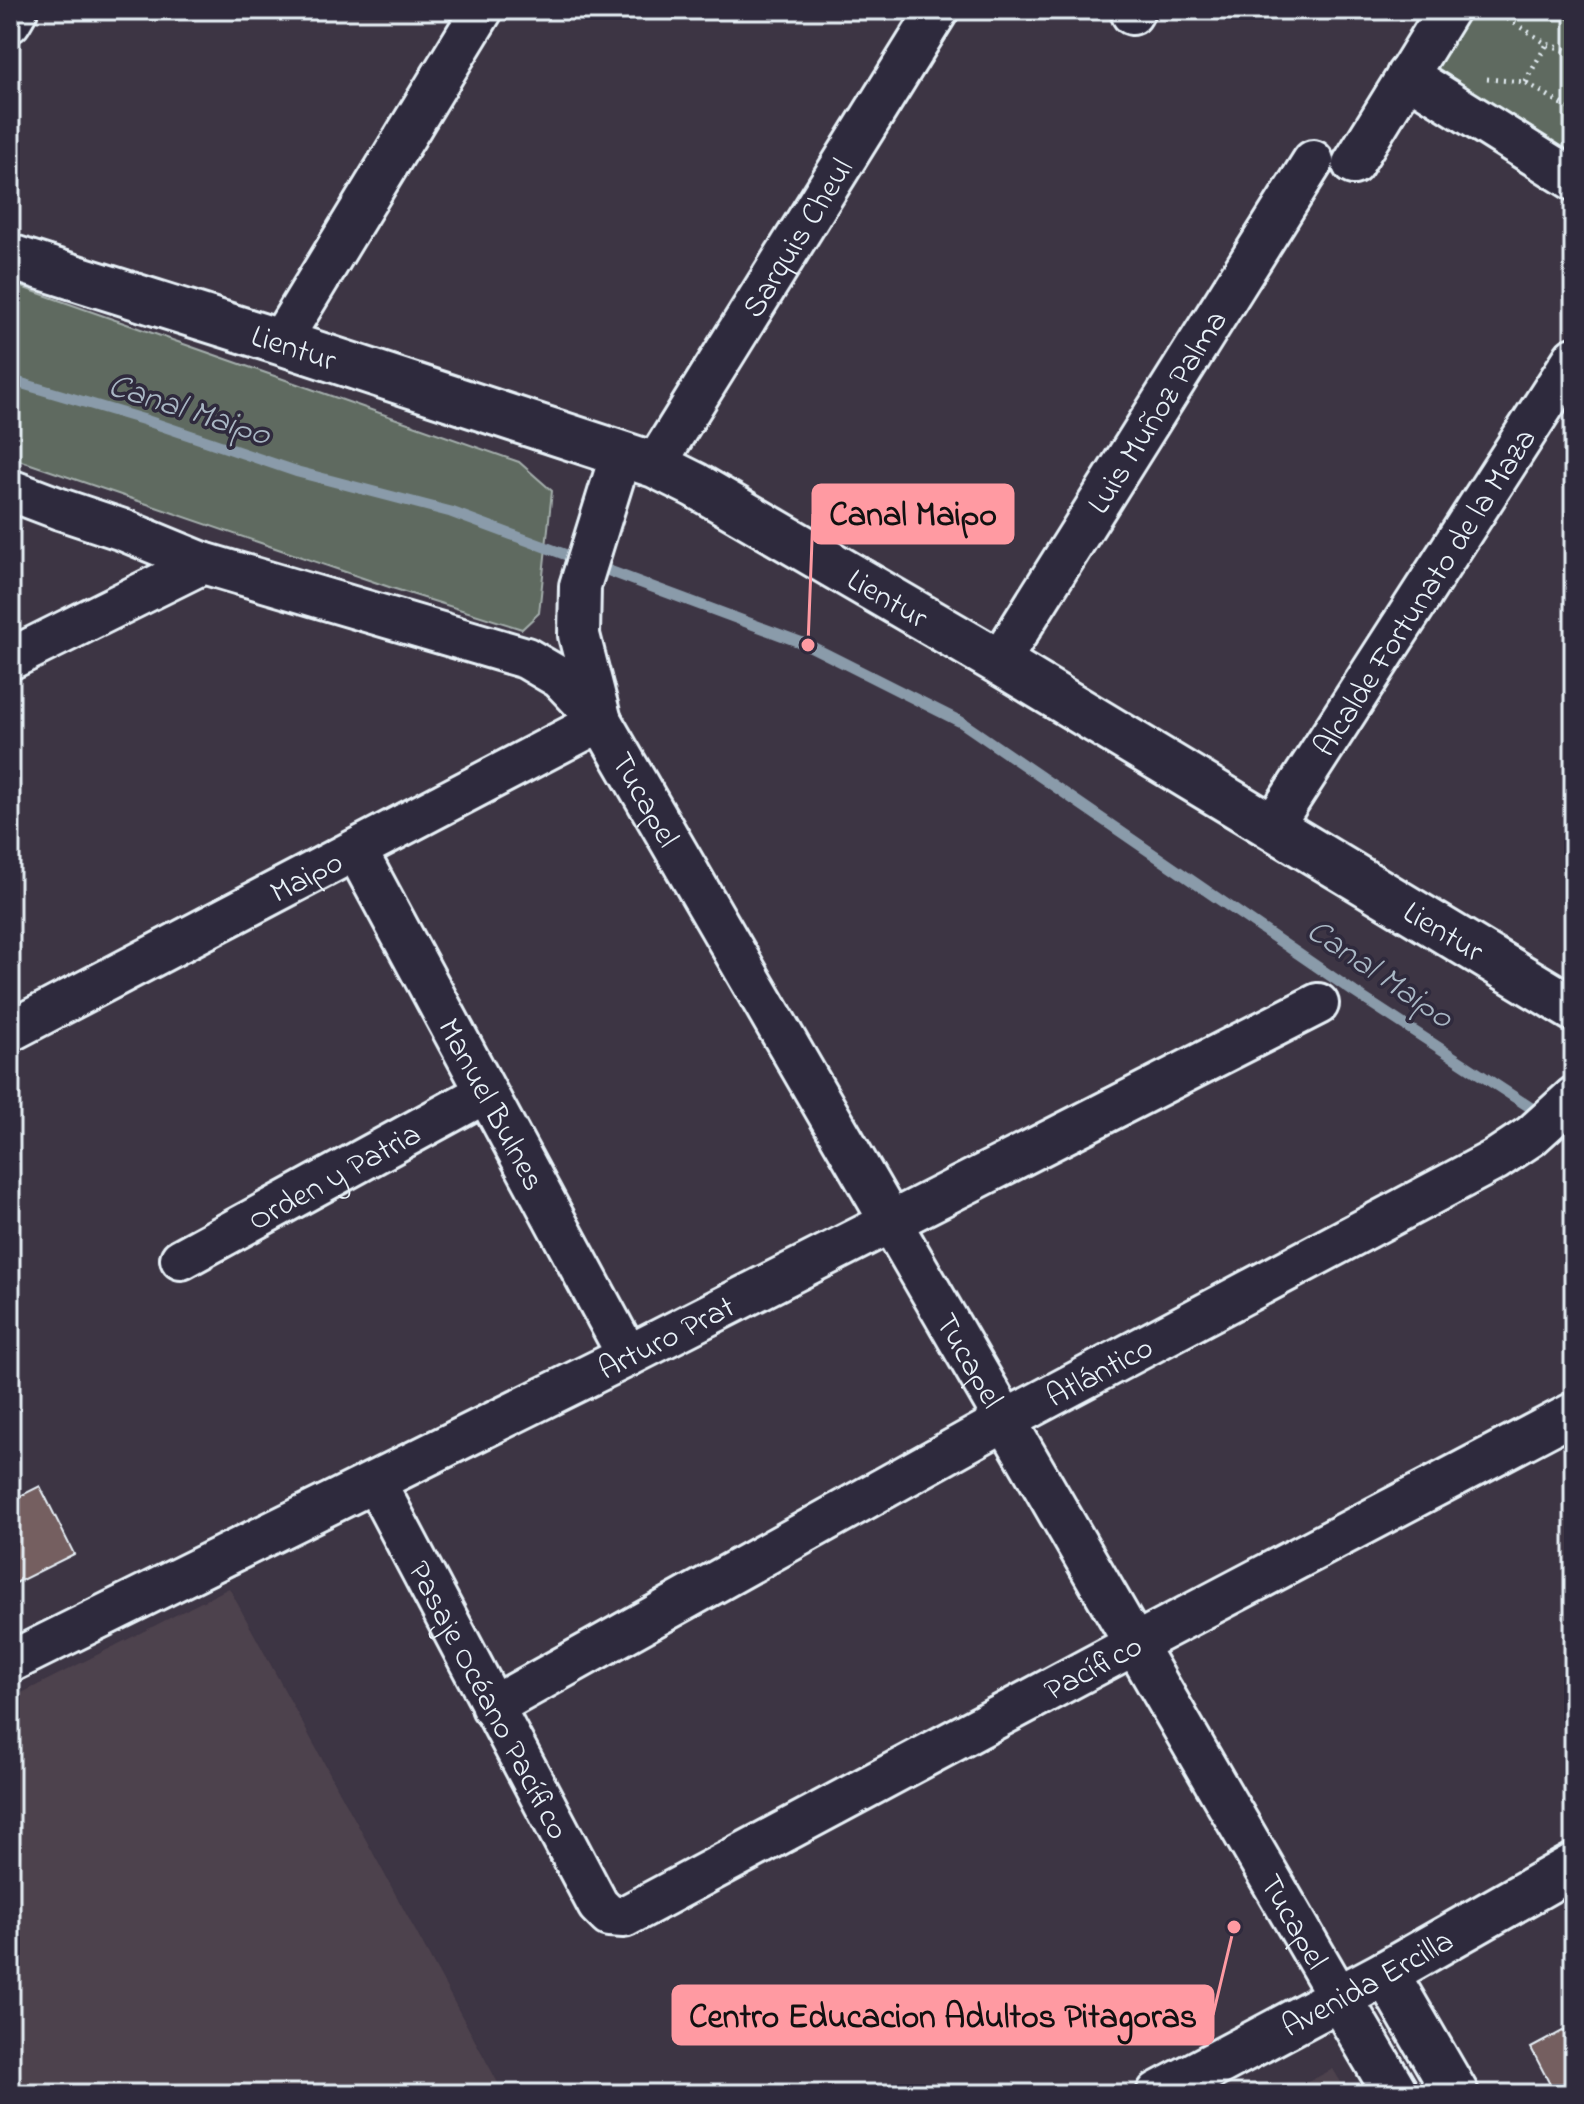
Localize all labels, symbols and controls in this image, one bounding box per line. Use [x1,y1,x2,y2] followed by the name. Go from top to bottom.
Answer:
[732,150,867,328] street label: Sarquis Cheul
[1077,302,1241,524] street label: Luis Muñoz Palma
[245,314,342,386] street label: Lientur
[101,362,277,462] water label: Canal Maipo
[1303,420,1550,767] street label: Alcalde Fortunato de la Maza
[813,485,1013,543] callout: Canal Maipo
[829,492,997,542] text: Canal Maipo
[837,558,936,643] street label: Lientur
[597,744,689,857] street label: Tucapel
[263,840,352,918] street label: Maipo
[1393,891,1492,976] street label: Lientur
[1295,908,1463,1044] water label: Canal Maipo
[424,1011,555,1200] street label: Manuel Bulnes
[241,1112,430,1245] street label: Orden y Patria
[591,1285,744,1394] street label: Arturo Prat
[921,1305,1014,1418] street label: Tucapel
[1039,1326,1163,1421] street label: Atlántico
[394,1554,579,1849] street label: Pasaje Océano Pacífico
[1037,1624,1152,1715] street label: Pacífico
[1246,1866,1338,1979] street label: Tucapel
[1274,1919,1463,2051] street label: Avenida Ercilla
[673,1986,1213,2044] callout: Centro Educacion Adultos Pitagoras
[689,1994,1197,2045] text: Centro Educacion Adultos Pitagoras

